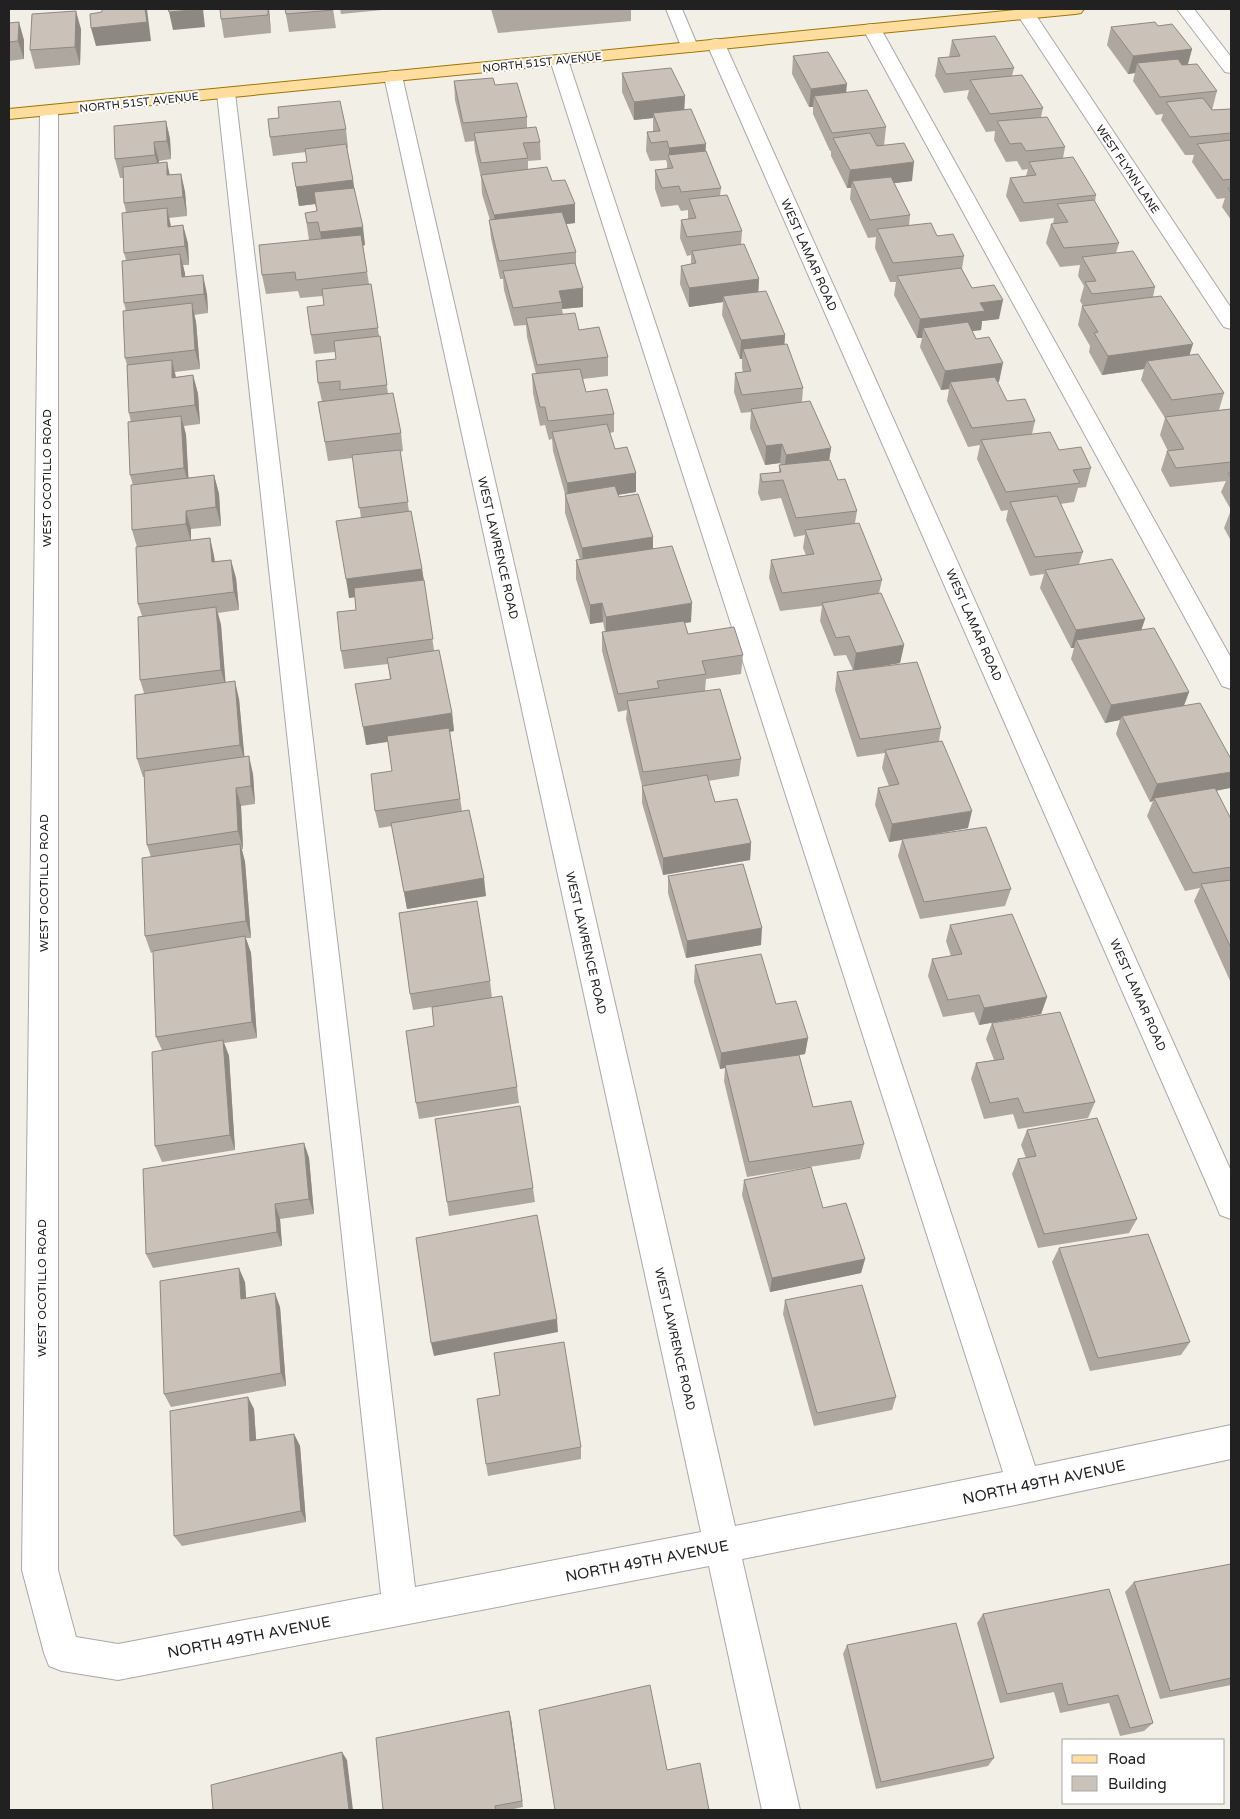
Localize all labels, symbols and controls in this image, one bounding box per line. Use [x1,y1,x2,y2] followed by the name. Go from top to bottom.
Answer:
[482,50,602,75] street label: NORTH 51ST AVENUE
[79,90,199,115] street label: NORTH 51ST AVENUE
[1093,123,1162,216] street label: WEST FLYNN LANE
[778,197,840,313] street label: WEST LAMAR ROAD
[40,409,54,547] street label: WEST OCOTILLO ROAD
[475,475,521,621] street label: WEST LAWRENCE ROAD
[943,567,1005,683] street label: WEST LAMAR ROAD
[37,814,51,952] street label: WEST OCOTILLO ROAD
[563,870,609,1016] street label: WEST LAWRENCE ROAD
[1107,937,1169,1053] street label: WEST LAMAR ROAD
[35,1219,49,1357] street label: WEST OCOTILLO ROAD
[652,1266,698,1412] street label: WEST LAWRENCE ROAD
[961,1456,1127,1508] street label: NORTH 49TH AVENUE
[564,1536,730,1586] street label: NORTH 49TH AVENUE
[166,1612,332,1662] street label: NORTH 49TH AVENUE
[1062,1739,1225,1804] legend
[1108,1750,1146,1768] text: Road
[1108,1775,1167,1793] text: Building

